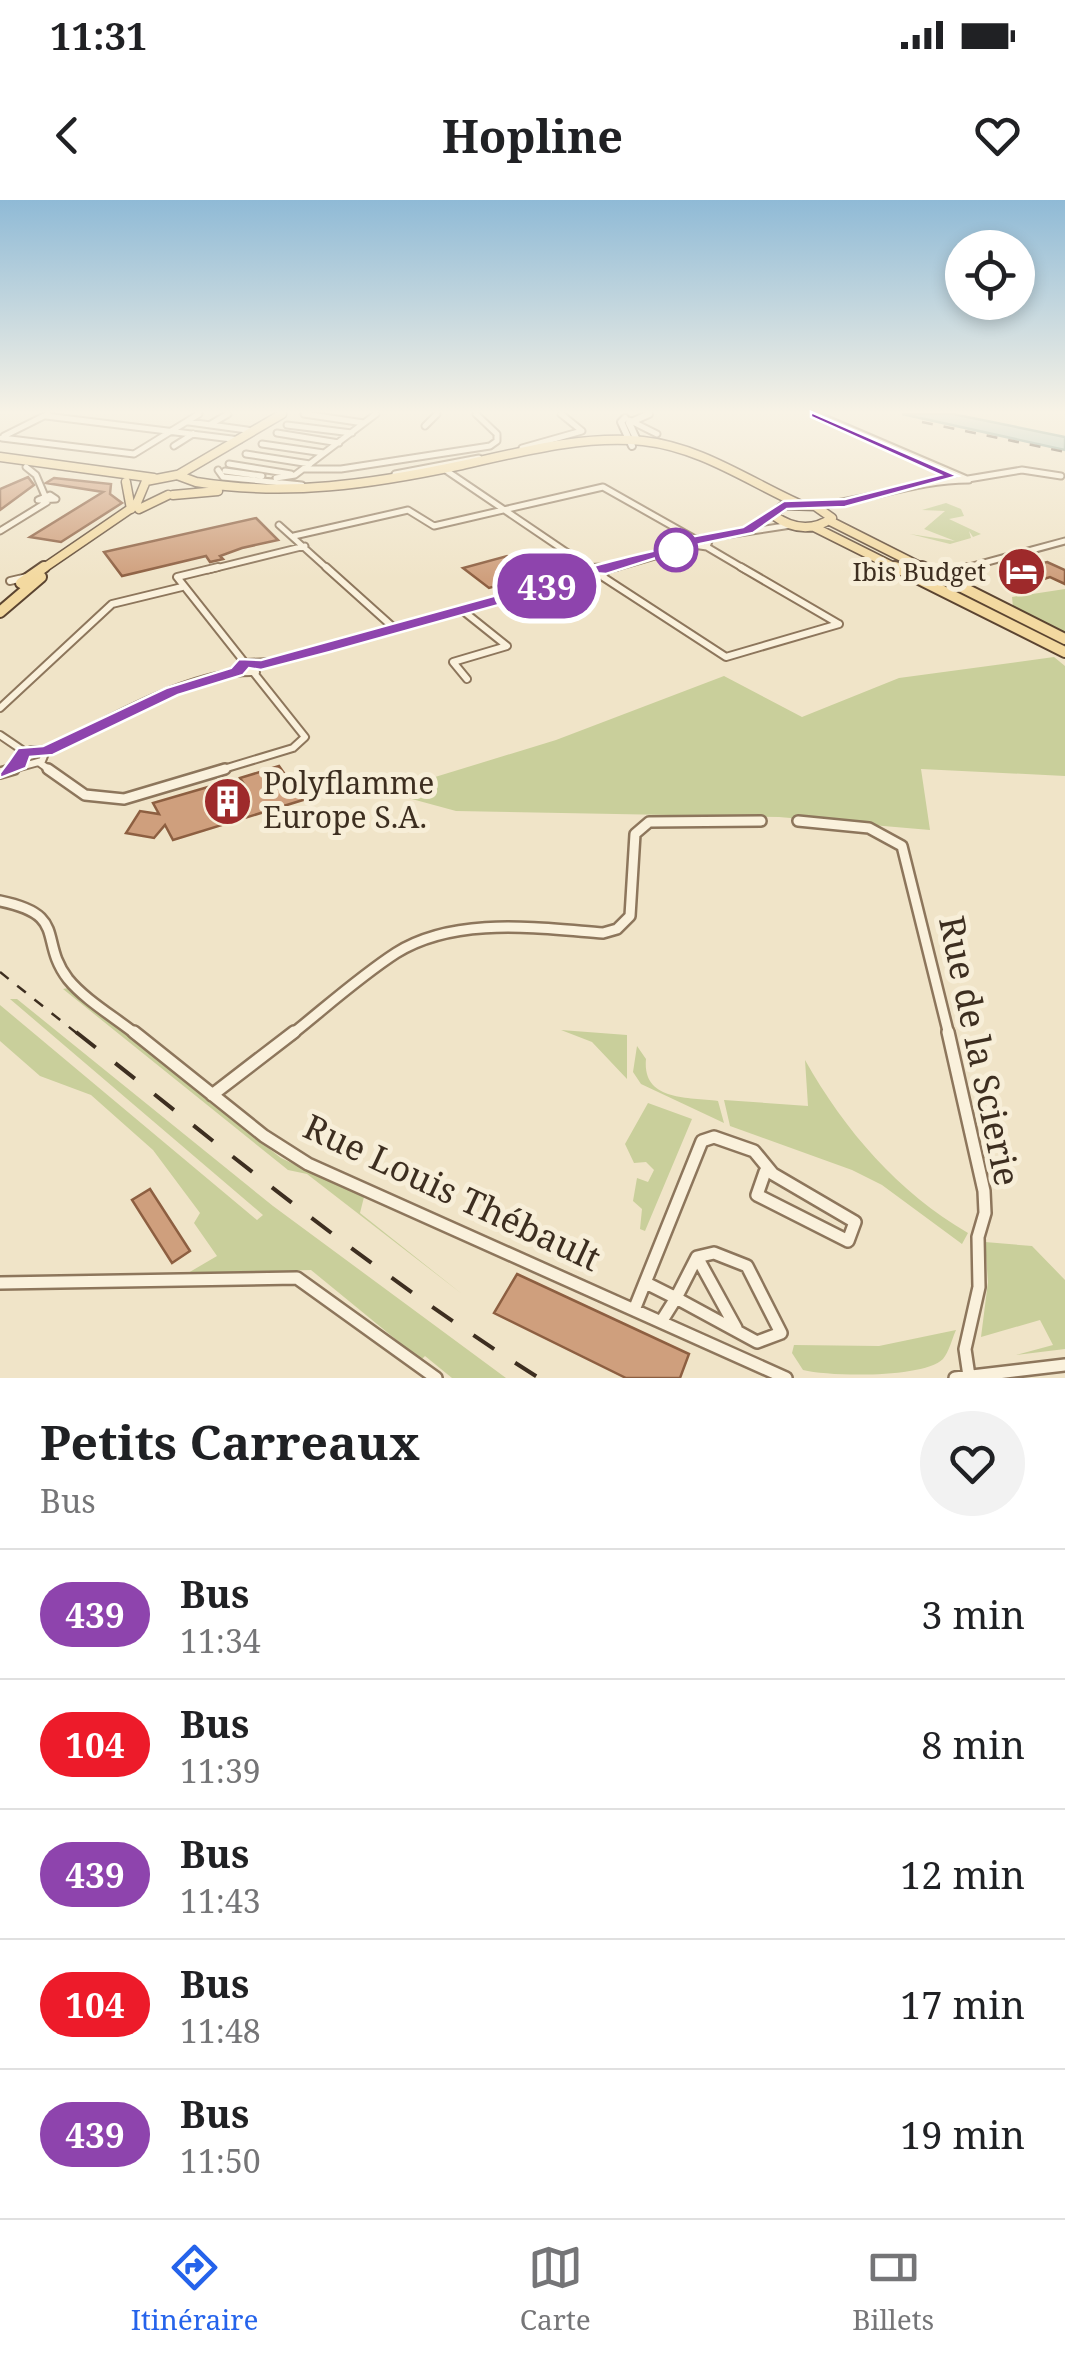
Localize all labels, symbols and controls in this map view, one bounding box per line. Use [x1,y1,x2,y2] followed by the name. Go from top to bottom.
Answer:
[50,9,147,61] text: 11:31
[442,105,623,166] text: Hopline
[40,108,95,163] icon: back
[970,108,1025,163] icon: heart
[945,230,1035,320] map controls
[945,230,1035,320] button: locate
[655,529,697,571] unlabelled marker
[995,546,1047,598] hotel icon: Ibis Budget
[490,554,604,618] line badge: 439
[852,554,986,588] place label: Ibis Budget
[517,563,577,610] text: 439
[263,762,434,837] place label: Polyflamme Europe S.A.
[202,775,254,827] building icon: Polyflamme Europe S.A.
[929,912,1032,1190] street label: Rue de la Scierie
[297,1102,609,1281] street label: Rue Louis Thébault
[40,1409,420,1474] text: Petits Carreaux
[920,1411,1025,1516] button: heart
[40,1479,96,1522] text: Bus
[180,1567,249,1619] text: Bus
[921,1588,1025,1640] text: 3 min
[65,1591,125,1638] text: 439
[180,1619,261,1662] text: 11:34
[180,1697,249,1749] text: Bus
[921,1718,1025,1770] text: 8 min
[65,1721,125,1768] text: 104
[180,1749,261,1792] text: 11:39
[180,1827,249,1879] text: Bus
[900,1848,1025,1900] text: 12 min
[65,1851,125,1898] text: 439
[180,1879,261,1922] text: 11:43
[180,1957,249,2009] text: Bus
[900,1978,1025,2030] text: 17 min
[65,1981,125,2028] text: 104
[180,2009,261,2052] text: 11:48
[180,2087,249,2139] text: Bus
[900,2108,1025,2160] text: 19 min
[65,2111,125,2158] text: 439
[180,2139,261,2182] text: 11:50
[131,2240,258,2338] tab: Itinéraire
[520,2240,591,2338] tab: Carte
[852,2240,934,2338] tab: Billets

